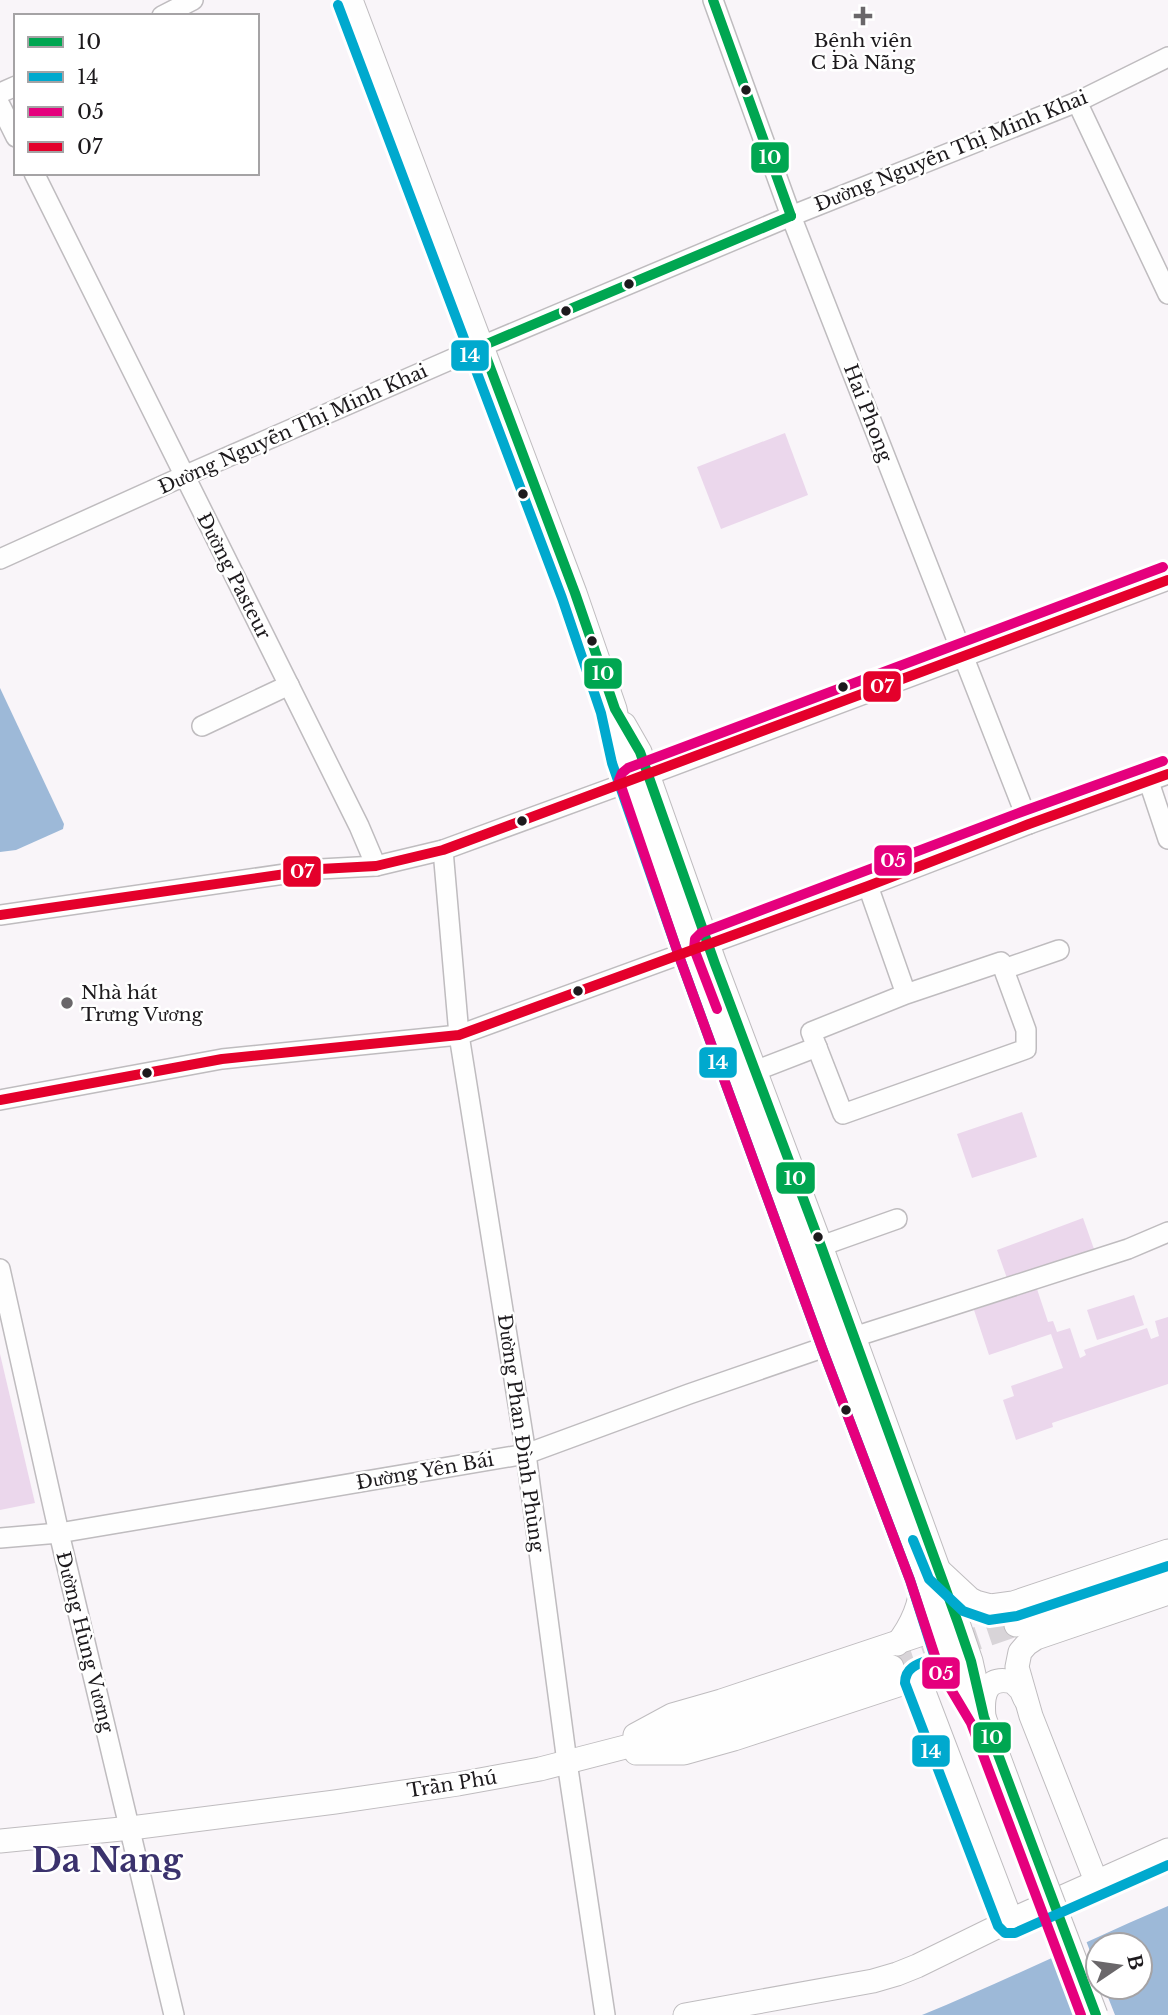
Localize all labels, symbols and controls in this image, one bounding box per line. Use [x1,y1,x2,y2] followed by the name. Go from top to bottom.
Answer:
[853,6,873,26] marker: Bệnh viện C Đà Nẵng
[14,14,259,175] legend
[77,29,101,55] text: 10
[811,29,916,74] place label: Bệnh viện C Đà Nẵng
[77,64,99,90] text: 14
[739,83,753,97] unlabelled marker
[811,85,1091,216] street label: Đường Nguyễn Thị Minh Khai
[77,99,104,125] text: 05
[77,134,103,160] text: 07
[750,141,790,174] line badge: 10
[759,146,781,169] text: 10
[622,277,636,291] unlabelled marker
[559,304,573,318] unlabelled marker
[450,339,490,372] line badge: 14
[460,344,480,367] text: 14
[155,359,432,499] street label: Đường Nguyễn Thị Minh Khai
[839,361,897,466] street label: Hai Phong
[516,487,530,501] unlabelled marker
[192,509,276,643] street label: Đường Pasteur
[585,634,599,648] unlabelled marker
[583,657,623,690] line badge: 10
[592,662,614,685] text: 10
[862,670,902,703] line badge: 07
[870,675,895,698] text: 07
[836,680,850,694] unlabelled marker
[515,814,529,828] unlabelled marker
[873,844,913,877] line badge: 05
[880,849,906,872] text: 05
[282,855,322,888] line badge: 07
[290,860,315,883] text: 07
[81,981,204,1026] place label: Nhà hát Trưng Vương
[571,984,585,998] unlabelled marker
[59,995,75,1011] marker: Nhà hát Trưng Vương
[698,1046,738,1079] line badge: 14
[708,1051,728,1074] text: 14
[140,1066,154,1080] unlabelled marker
[775,1161,816,1195] line badge: 10
[784,1167,806,1190] text: 10
[811,1230,825,1244] unlabelled marker
[493,1312,549,1554] street label: Đường Phan Đình Phùng
[839,1403,853,1417] unlabelled marker
[354,1448,496,1494] street label: Đường Yên Bái
[51,1549,119,1735] street label: Đường Hùng Vương
[921,1656,961,1690] line badge: 05
[928,1662,954,1685] text: 05
[972,1721,1012,1754] line badge: 10
[981,1726,1003,1749] text: 10
[911,1734,951,1768] line badge: 14
[921,1740,941,1763] text: 14
[405,1765,499,1802] street label: Trần Phú
[32,1840,183,1881] district label: Da Nang
[1084,1931,1154,2001] north arrow
[1122,1952,1148,1972] text: B

